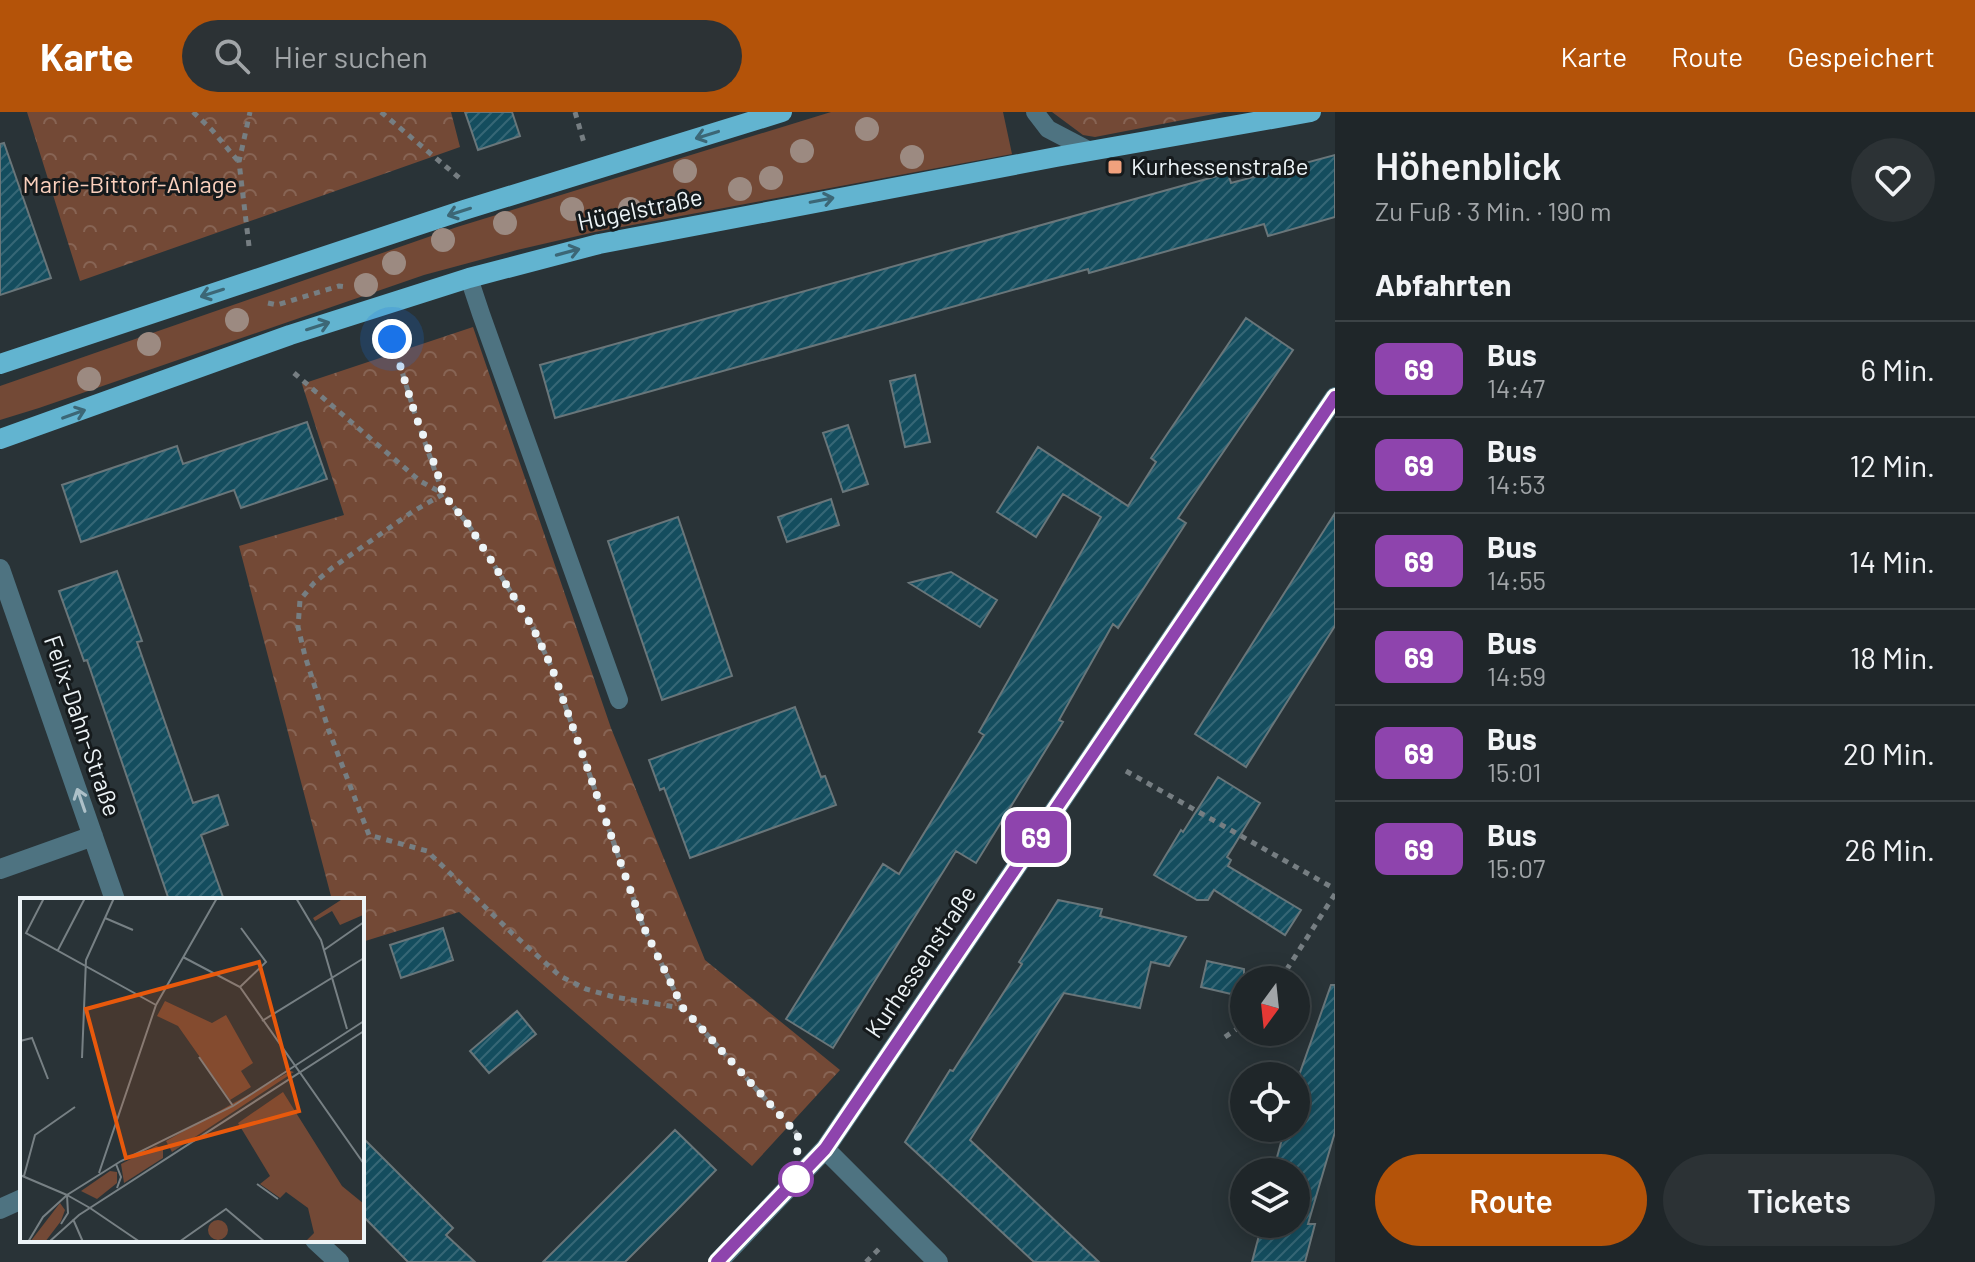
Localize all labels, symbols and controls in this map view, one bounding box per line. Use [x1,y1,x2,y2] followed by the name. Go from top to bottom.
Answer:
[182,20,742,92] search box
[40,33,134,79] text: Karte
[210,34,254,78] icon: search
[274,38,428,74] text: Hier suchen
[1561,39,1627,73] text: Karte
[1671,39,1743,73] text: Route
[1787,39,1935,73] text: Gespeichert
[695,129,720,143] one-way arrow
[1851,138,1935,222] button: heart
[1375,142,1562,188] text: Höhenblick
[1131,151,1308,180] place label: Kurhessenstraße
[1106,158,1124,176] marker: Kurhessenstraße
[23,169,237,198] park label: Marie-Bittorf-Anlage
[574,181,705,236] street label: Hügelstraße
[809,192,835,207] one-way arrow
[1375,195,1611,226] text: Zu Fuß · 3 Min. · 190 m
[446,205,472,220] one-way arrow
[554,244,580,259] one-way arrow
[1375,266,1511,302] text: Abfahrten
[200,287,225,302] one-way arrow
[305,318,331,333] one-way arrow
[372,319,412,359] your location
[1487,336,1537,372] text: Bus
[1861,351,1935,387] text: 6 Min.
[1404,352,1434,386] text: 69
[1487,372,1545,403] text: 14:47
[61,406,86,420] one-way arrow
[1487,432,1537,468] text: Bus
[1849,447,1935,483] text: 12 Min.
[1404,448,1434,482] text: 69
[1487,468,1546,499] text: 14:53
[1487,528,1537,564] text: Bus
[1849,543,1935,579] text: 14 Min.
[1404,544,1434,578] text: 69
[1487,564,1546,595] text: 14:55
[1487,624,1537,660] text: Bus
[39,631,128,820] street label: Felix-Dahn-Straße
[1850,639,1935,675] text: 18 Min.
[1404,640,1434,674] text: 69
[1487,660,1546,691] text: 14:59
[1487,720,1537,756] text: Bus
[1843,735,1935,771] text: 20 Min.
[1404,736,1434,770] text: 69
[1487,756,1541,787] text: 15:01
[72,787,87,812] one-way arrow
[1000,811,1072,863] line badge: 69
[1487,816,1537,852] text: Bus
[1021,820,1051,854] text: 69
[1844,831,1935,867] text: 26 Min.
[1404,832,1434,866] text: 69
[1487,852,1545,883] text: 15:07
[858,880,981,1043] street label: Kurhessenstraße
[20,898,364,1242] inset map
[1230,966,1310,1046] north arrow
[1230,966,1310,1238] map controls
[1230,1062,1310,1142] button: locate
[1375,1154,1647,1246] button: Route
[1663,1154,1935,1246] button: Tickets
[1230,1158,1310,1238] button: layers
[779,1162,813,1196] unlabelled marker

